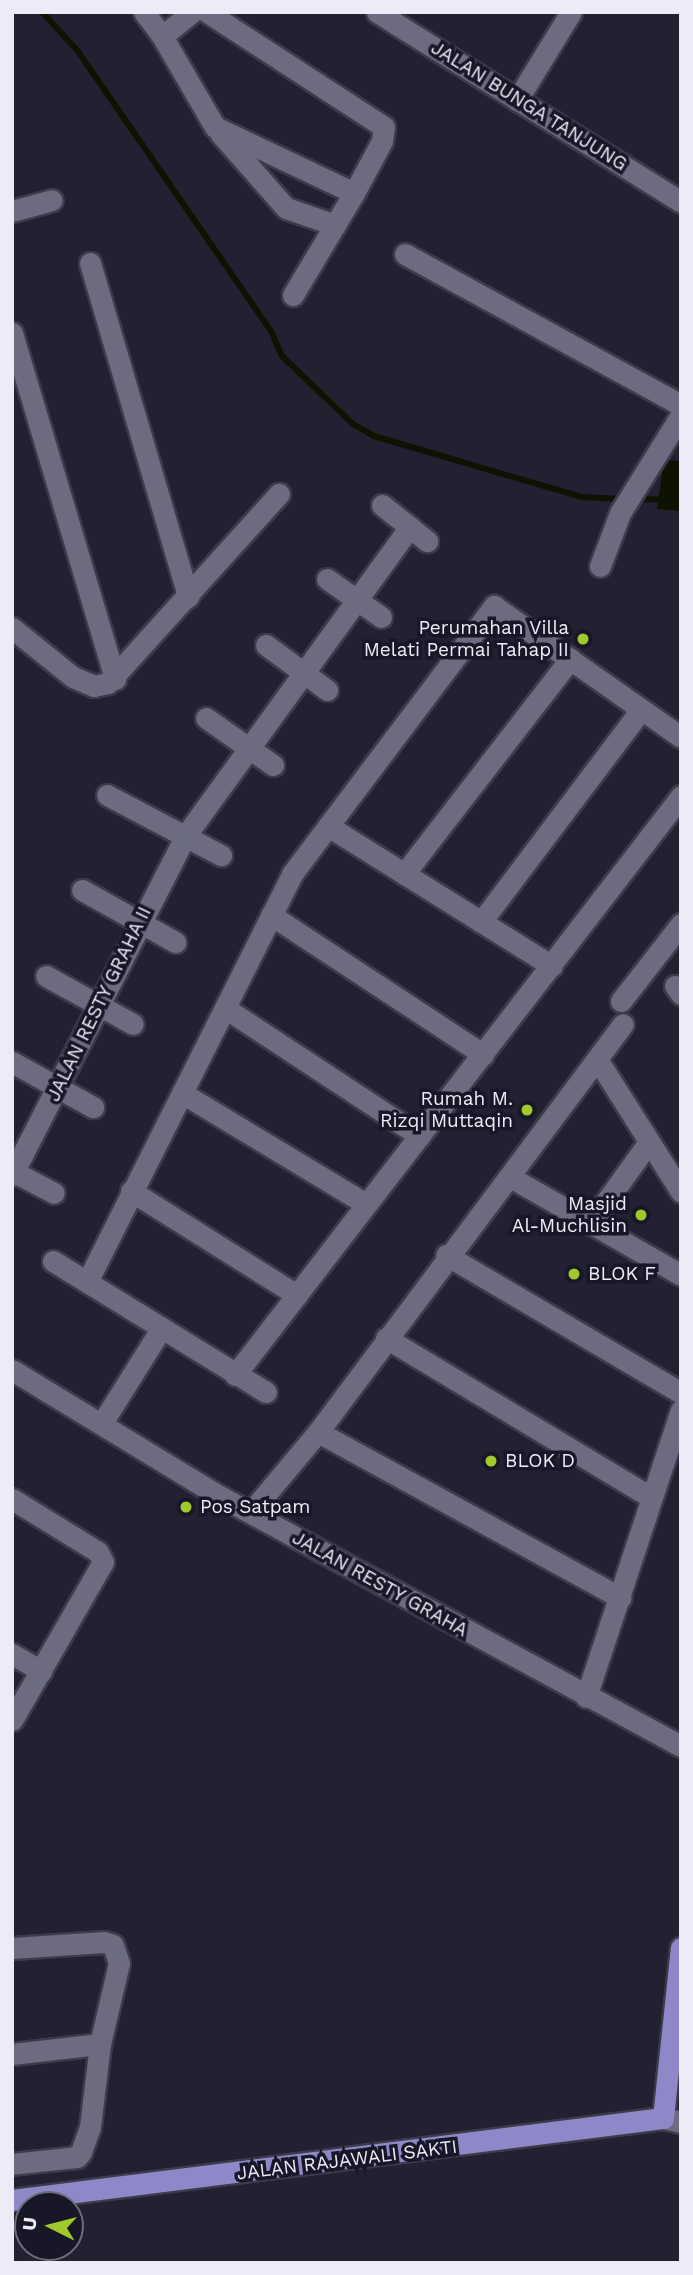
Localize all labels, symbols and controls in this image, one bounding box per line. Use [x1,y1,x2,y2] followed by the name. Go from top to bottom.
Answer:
[426,36,632,176] street label: JALAN BUNGA TANJUNG
[363,617,569,661] place label: Perumahan Villa Melati Permai Tahap II
[575,631,591,647] marker: Perumahan Villa Melati Permai Tahap II
[42,902,156,1106] street label: JALAN RESTY GRAHA II
[380,1088,513,1132] place label: Rumah M. Rizqi Muttaqin
[519,1102,535,1118] marker: Rumah M. Rizqi Muttaqin
[512,1193,627,1237] place label: Masjid Al-Muchlisin
[633,1207,649,1223] marker: Masjid Al-Muchlisin
[588,1263,656,1285] place label: BLOK F
[566,1266,582,1282] marker: BLOK F
[505,1450,575,1472] place label: BLOK D
[483,1453,499,1469] marker: BLOK D
[200,1496,310,1518] place label: Pos Satpam
[178,1499,194,1515] marker: Pos Satpam
[288,1526,472,1642] street label: JALAN RESTY GRAHA
[235,2135,459,2185] street label: JALAN RAJAWALI SAKTI
[14,2191,84,2261] north arrow
[17,2216,42,2232] text: U

